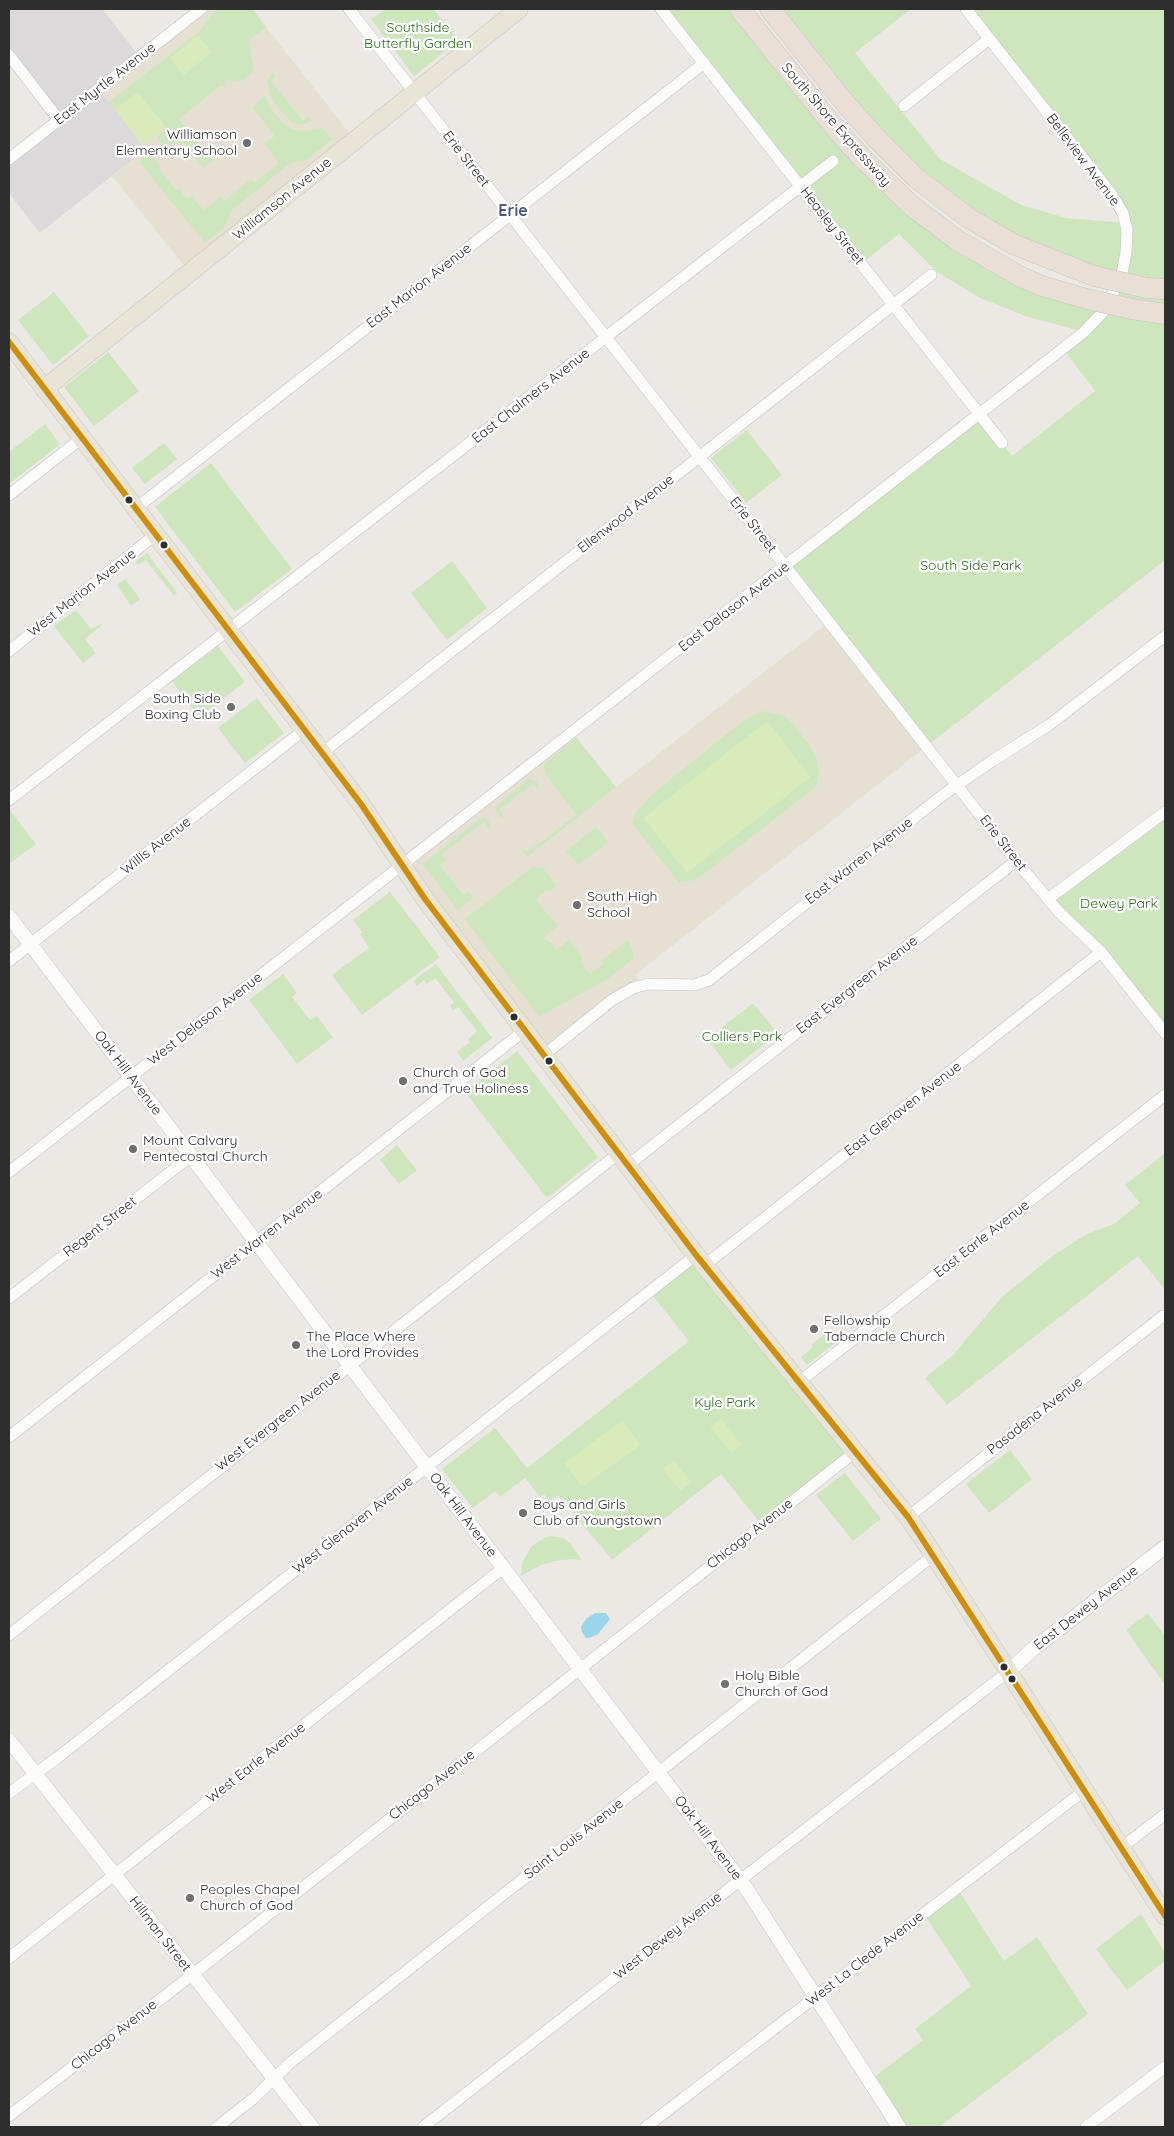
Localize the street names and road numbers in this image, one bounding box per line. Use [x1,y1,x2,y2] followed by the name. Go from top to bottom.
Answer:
[51,39,159,129] street label: East Myrtle Avenue
[778,60,894,190] street label: South Shore Expressway
[1043,110,1123,210] street label: Belleview Avenue
[439,128,493,190] street label: Erie Street
[229,154,335,244] street label: Williamson Avenue
[796,184,868,268] street label: Heasley Street
[363,240,475,332] street label: East Marion Avenue
[469,345,593,447] street label: East Chalmers Avenue
[574,471,678,557] street label: Ellenwood Avenue
[726,494,780,556] street label: Erie Street
[24,545,140,641] street label: West Marion Avenue
[675,558,793,656] street label: East Delason Avenue
[976,812,1030,874] street label: Erie Street
[118,813,194,879] street label: Willis Avenue
[802,814,916,908] street label: East Warren Avenue
[793,932,921,1038] street label: East Evergreen Avenue
[144,969,266,1069] street label: West Delason Avenue
[91,1027,165,1119] street label: Oak Hill Avenue
[841,1058,965,1160] street label: East Glenaven Avenue
[208,1185,326,1283] street label: West Warren Avenue
[60,1193,140,1261] street label: Regent Street
[931,1197,1033,1281] street label: East Earle Avenue
[212,1367,344,1475] street label: West Evergreen Avenue
[984,1373,1086,1459] street label: Pasadena Avenue
[426,1469,500,1561] street label: Oak Hill Avenue
[289,1473,417,1577] street label: West Glenaven Avenue
[704,1495,796,1573] street label: Chicago Avenue
[1031,1562,1141,1654] street label: East Dewey Avenue
[203,1719,309,1807] street label: West Earle Avenue
[386,1746,478,1824] street label: Chicago Avenue
[671,1792,745,1884] street label: Oak Hill Avenue
[521,1795,627,1883] street label: Saint Louis Avenue
[611,1889,725,1983] street label: West Dewey Avenue
[125,1893,195,1975] street label: Hillman Street
[803,1908,927,2010] street label: West La Clede Avenue
[68,1996,160,2074] street label: Chicago Avenue

